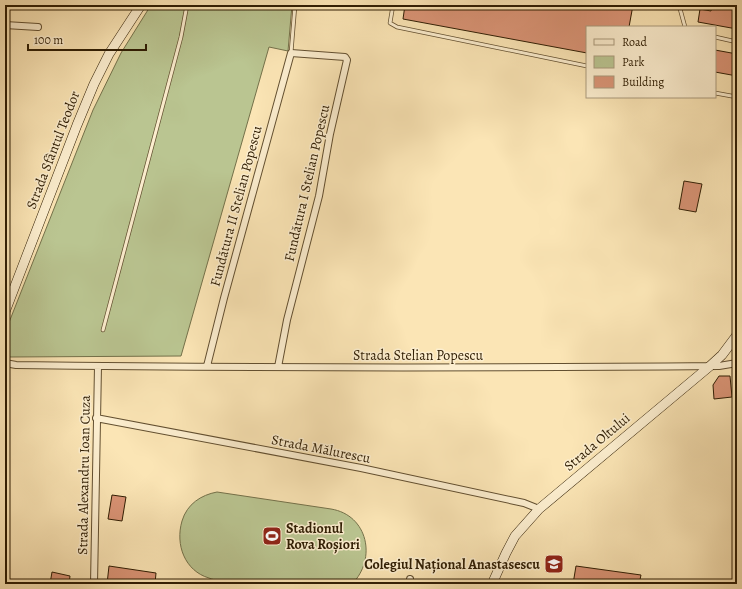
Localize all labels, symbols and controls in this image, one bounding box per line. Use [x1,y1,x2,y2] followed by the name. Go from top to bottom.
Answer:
[28,26,146,52] scale bar
[586,26,716,98] legend
[34,32,63,48] text: 100 m
[622,34,648,50] text: Road
[622,54,645,70] text: Park
[622,74,664,90] text: Building
[22,88,84,212] street label: Strada Sfântul Teodor
[280,102,334,263] street label: Fundătura I Stelian Popescu
[205,123,267,288] street label: Fundătura II Stelian Popescu
[353,346,483,365] street label: Strada Stelian Popescu
[73,395,95,555] street label: Strada Alexandru Ioan Cuza
[560,409,634,475] street label: Strada Oltului
[270,430,373,468] street label: Strada Mălurescu
[286,519,360,554] place label: Stadionul Rova Roșiori
[261,525,283,547] sports icon: Stadionul Rova Roșiori
[543,553,565,575] school or university icon: Colegiul Național Anastasescu
[364,555,540,574] place label: Colegiul Național Anastasescu

